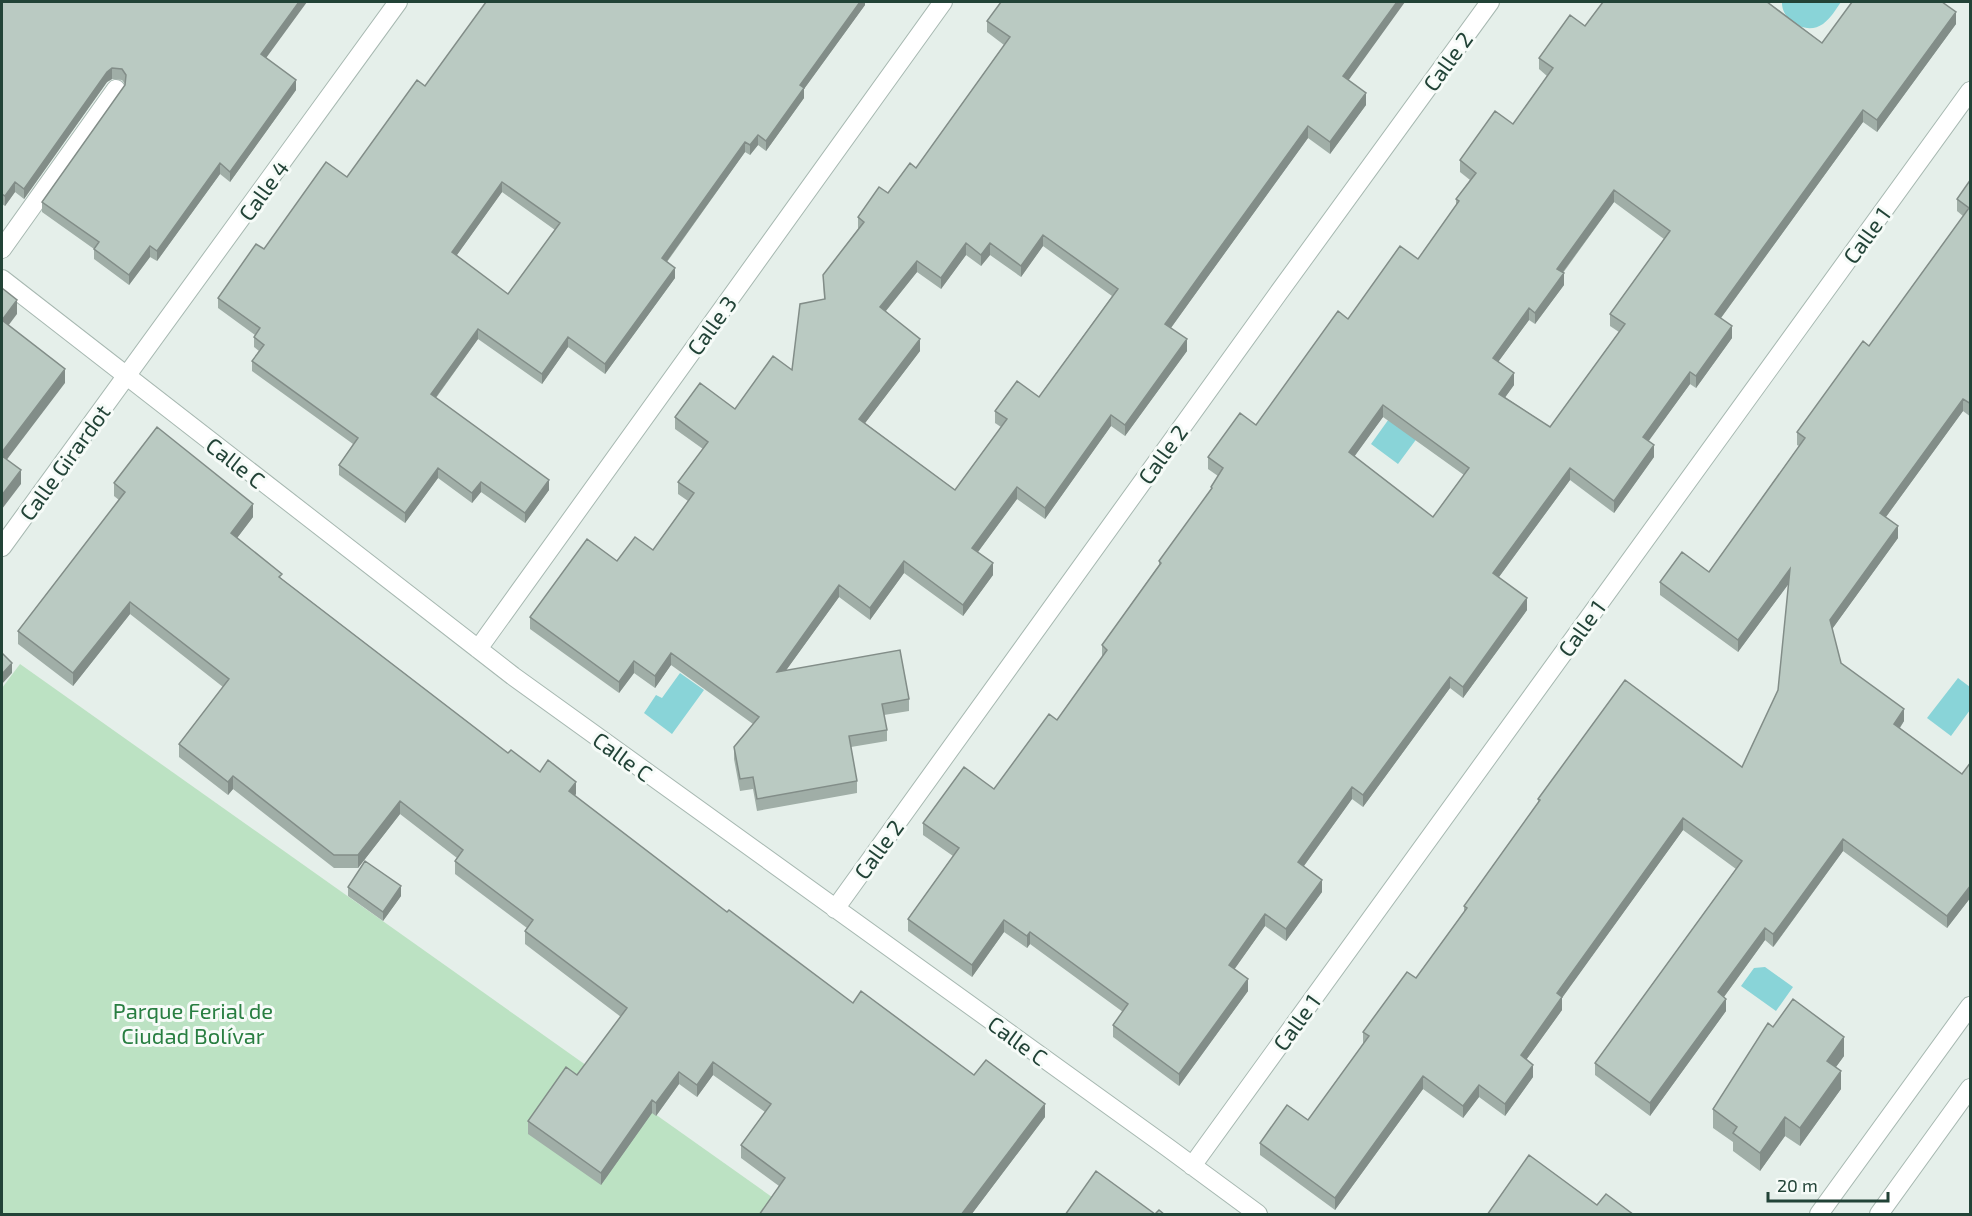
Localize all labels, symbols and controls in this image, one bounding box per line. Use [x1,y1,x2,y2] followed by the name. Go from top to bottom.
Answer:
[1417,26,1477,96] street label: Calle 2
[233,155,293,225] street label: Calle 4
[1837,202,1895,268] street label: Calle 1
[681,290,741,360] street label: Calle 3
[13,399,115,525] street label: Calle Girardot
[1132,419,1192,489] street label: Calle 2
[202,431,270,493] street label: Calle C
[1552,595,1610,661] street label: Calle 1
[588,726,658,786] street label: Calle C
[848,814,908,884] street label: Calle 2
[1267,989,1325,1055] street label: Calle 1
[113,997,273,1048] park label: Parque Ferial de Ciudad Bolívar
[983,1010,1053,1070] street label: Calle C
[1768,1165,1888,1203] scale bar
[1777,1174,1818,1196] text: 20 m

